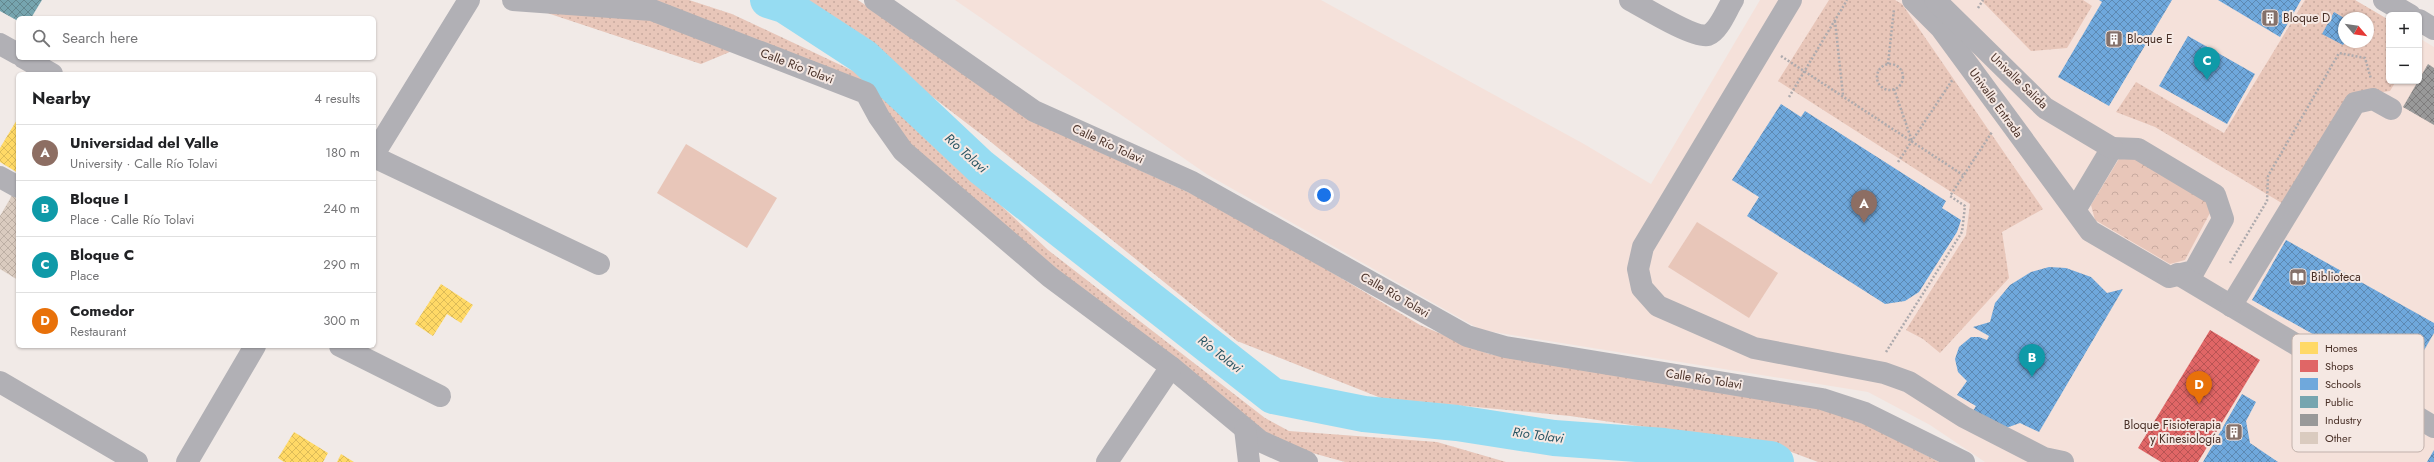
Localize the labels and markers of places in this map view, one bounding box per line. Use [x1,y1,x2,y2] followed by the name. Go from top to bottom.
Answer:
[2260,8,2280,28] building icon: Bloque D
[2283,9,2330,27] place label: Bloque D
[2104,29,2124,49] building icon: Bloque E
[2127,30,2173,48] place label: Bloque E
[2194,47,2220,80] pin: C
[1851,190,1877,223] pin: A
[2288,267,2308,287] library icon: Biblioteca
[2311,268,2361,286] place label: Biblioteca
[2019,344,2045,377] pin: B
[2186,371,2212,404] pin: D
[2124,416,2221,448] place label: Bloque Fisioterapia y Kinesiología
[2224,422,2244,442] building icon: Bloque Fisioterapia y Kinesiología

